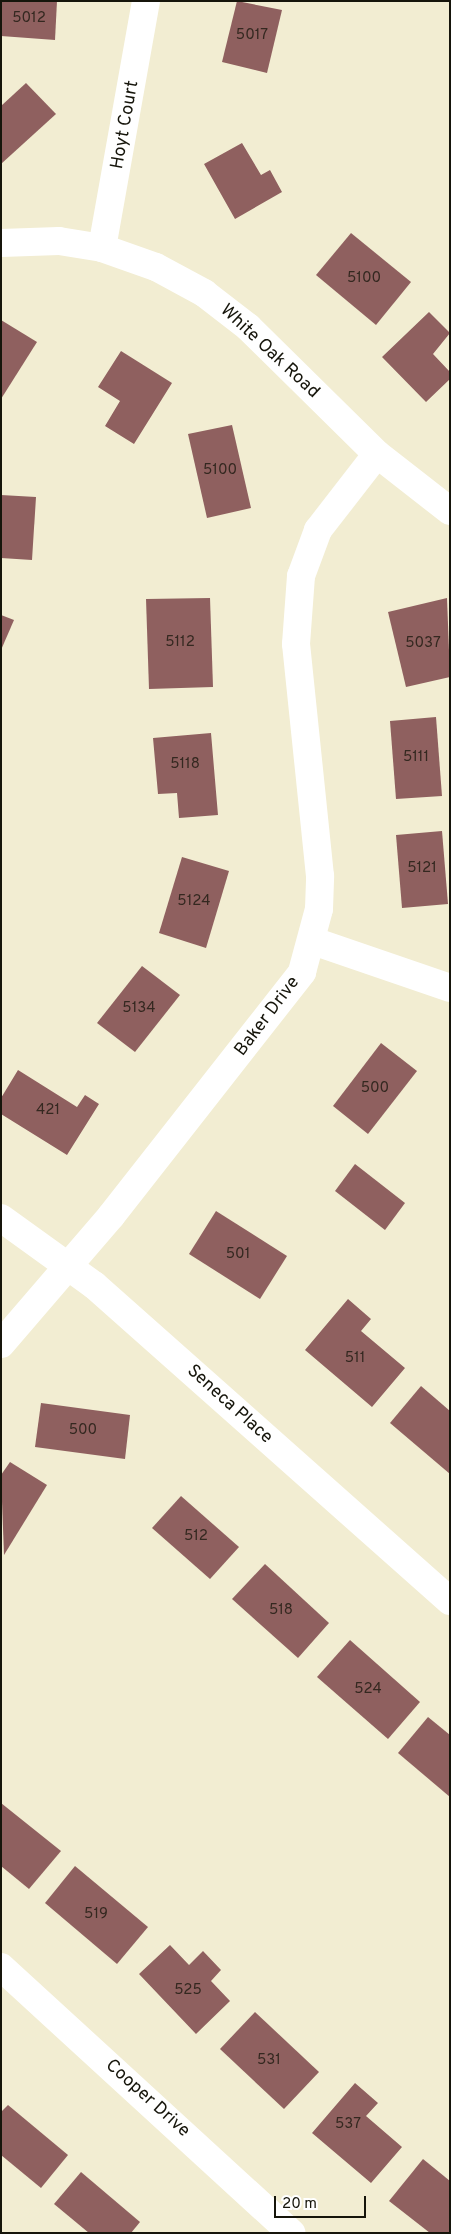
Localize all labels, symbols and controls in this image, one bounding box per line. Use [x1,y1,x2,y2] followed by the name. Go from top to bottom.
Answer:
[12,10,46,28] house number: 5012
[236,27,268,45] house number: 5017
[108,79,144,171] street label: Hoyt Court
[347,270,381,288] house number: 5100
[215,300,323,404] street label: White Oak Road
[203,462,237,480] house number: 5100
[165,634,195,652] house number: 5112
[405,635,441,653] house number: 5037
[403,749,429,767] house number: 5111
[170,756,200,774] house number: 5118
[407,860,437,878] house number: 5121
[177,893,211,911] house number: 5124
[231,973,305,1061] street label: Baker Drive
[122,1000,156,1018] house number: 5134
[361,1080,389,1098] house number: 500
[36,1102,60,1120] house number: 421
[226,1246,250,1264] house number: 501
[345,1350,365,1368] house number: 511
[182,1361,276,1449] street label: Seneca Place
[69,1422,97,1440] house number: 500
[184,1528,208,1546] house number: 512
[269,1602,293,1620] house number: 518
[354,1681,382,1699] house number: 524
[84,1906,108,1924] house number: 519
[174,1982,202,2000] house number: 525
[257,2052,281,2070] house number: 531
[100,2055,194,2143] street label: Cooper Drive
[335,2116,361,2134] house number: 537
[276,2186,368,2218] scale bar
[282,2195,317,2214] text: 20 m

